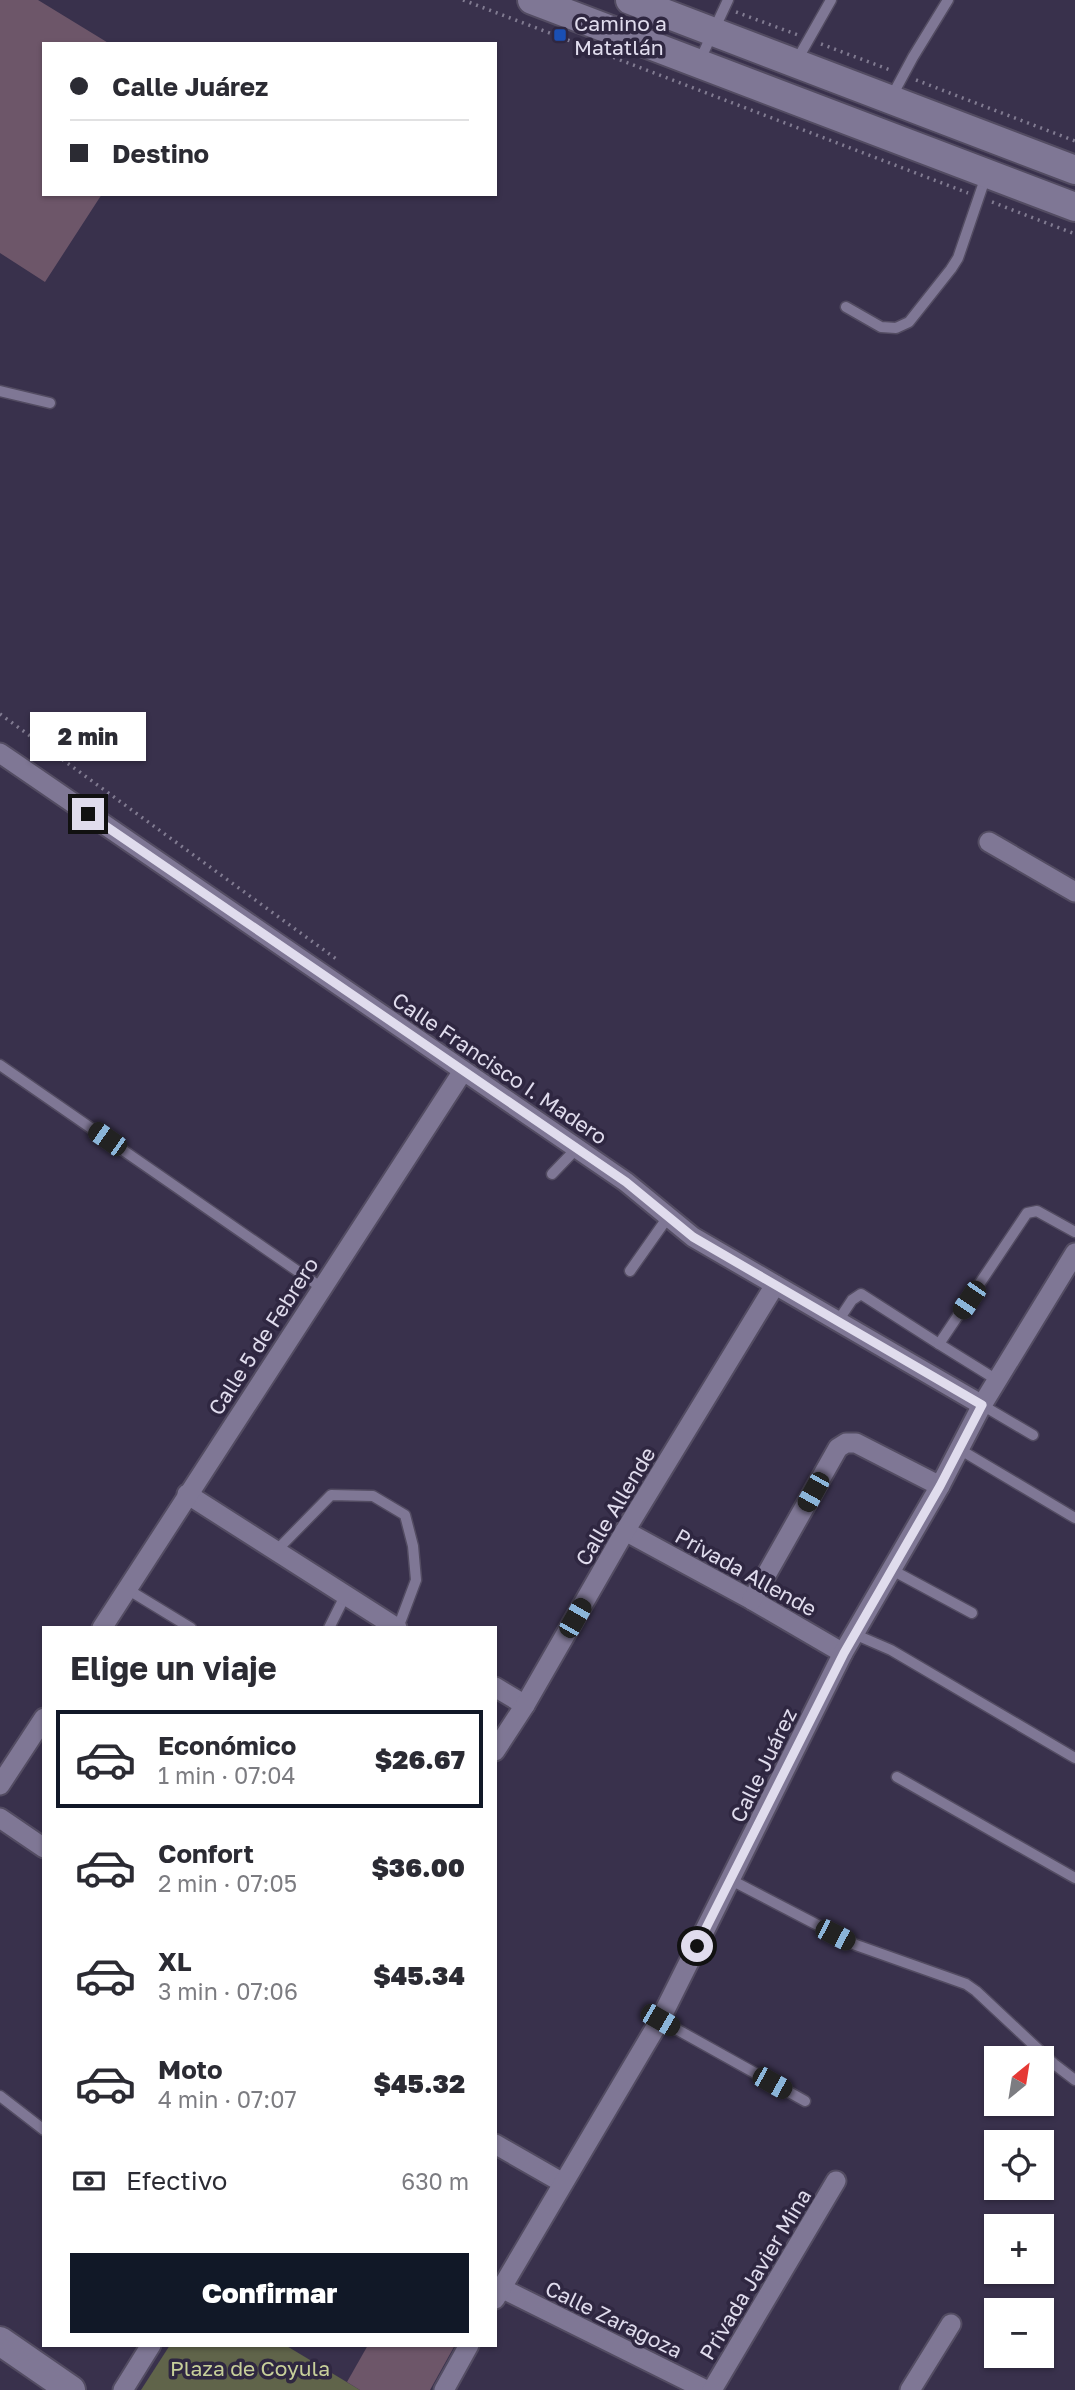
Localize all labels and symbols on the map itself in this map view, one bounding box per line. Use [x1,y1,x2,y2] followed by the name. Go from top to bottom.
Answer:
[574,10,667,60] place label: Camino a Matatlán
[552,27,568,43] marker: Camino a Matatlán
[30,712,146,762] callout: 2 min
[72,798,104,830] route end
[388,986,612,1150] street label: Calle Francisco I. Madero
[84,1118,131,1160] car
[202,1252,324,1420] street label: Calle 5 de Febrero
[949,1277,990,1323] car
[569,1442,661,1570] street label: Calle Allende
[794,1469,833,1515] car
[671,1522,821,1622] street label: Privada Allende
[556,1595,595,1641] car
[724,1704,802,1826] street label: Calle Juárez
[812,1916,859,1954] car
[681,1930,713,1962] route start
[637,2000,684,2040] car
[984,2046,1054,2116] north arrow
[749,2064,796,2102] car
[694,2184,816,2364] street label: Privada Javier Mina
[541,2275,687,2363] street label: Calle Zaragoza
[170,2355,330,2381] park label: Plaza de Coyula

